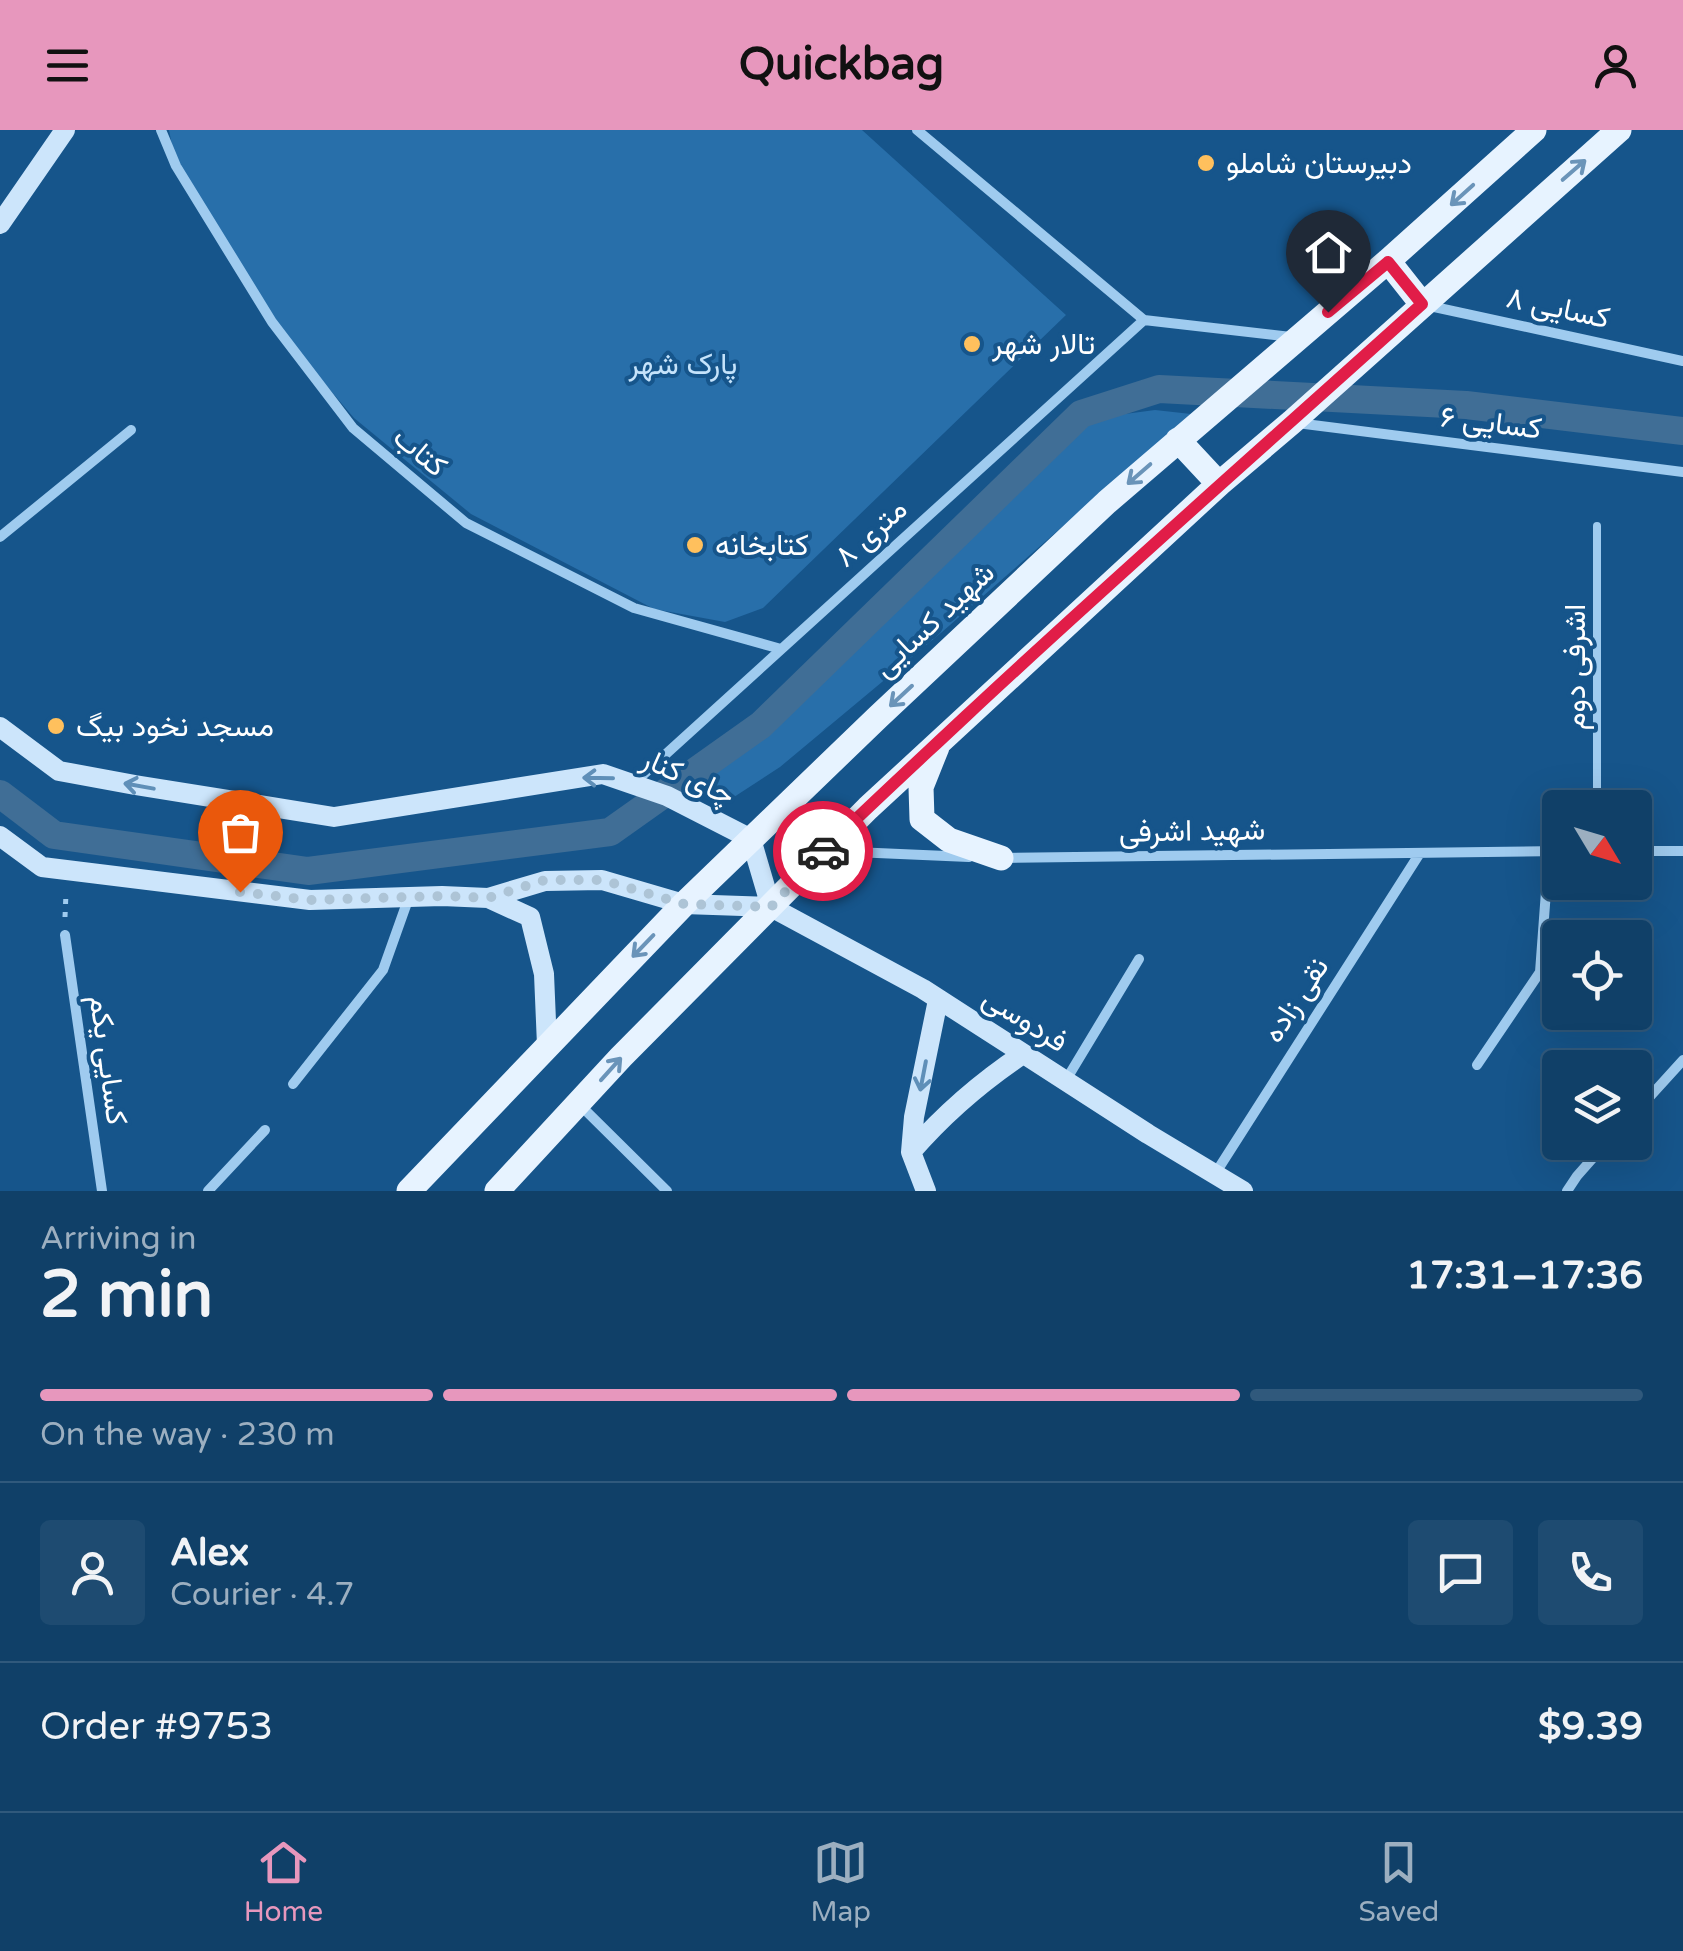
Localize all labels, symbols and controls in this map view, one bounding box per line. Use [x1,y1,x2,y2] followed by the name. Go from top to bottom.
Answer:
[40,38,95,93] icon: menu
[739,38,944,92] text: Quickbag
[1588,38,1643,93] icon: person
[1226,145,1412,182] place label: دبیرستان شاملو
[1195,152,1217,174] marker: دبیرستان شاملو
[1561,159,1586,182] one-way arrow
[1450,184,1475,207] one-way arrow
[1286,210,1371,313] pin
[1301,225,1356,280] icon: home
[1503,279,1613,337] street label: ‌کسایی ۸
[991,326,1095,363] place label: تالار شهر
[961,333,983,355] marker: تالار شهر
[628,346,737,384] park label: پارک شهر
[1438,398,1544,448] street label: کسایی ۶
[386,419,454,485] street label: کتاب
[1127,463,1152,486] one-way arrow
[827,491,915,575] street label: ۸ متری
[715,527,809,564] place label: کتابخانه
[684,534,706,556] marker: کتابخانه
[866,554,1002,686] street label: شهید کسایی
[1557,604,1594,730] street label: اشرفی دوم
[889,684,914,707] one-way arrow
[76,708,274,745] place label: مسجد نخود‌ بیگ
[45,715,67,737] marker: مسجد نخود‌ بیگ
[634,740,741,815] street label: چای کنار
[582,768,615,787] one-way arrow
[124,776,156,795] one-way arrow
[198,790,283,893] pin
[1542,790,1652,900] north arrow
[1542,790,1652,1160] map controls
[773,801,873,901] courier
[213,805,268,860] icon: bag
[1118,811,1266,851] street label: شهید اشرفی
[796,824,851,879] icon: car
[1542,920,1652,1030] button: locate
[631,934,655,958] one-way arrow
[1255,950,1337,1050] street label: نقی زاده
[975,979,1075,1061] street label: فردوسی
[81,993,135,1127] street label: کسایی یکم
[1542,1050,1652,1160] button: layers
[599,1057,622,1082] one-way arrow
[912,1059,931,1091] one-way arrow
[40,1220,197,1258] text: Arriving in
[1406,1253,1643,1299] text: 17:31–17:36
[40,1256,213,1335] text: 2 min
[40,1416,335,1454] text: On the way · 230 m
[40,1520,145,1625] button: person
[1408,1520,1513,1625] button: chat
[1538,1520,1643,1625] button: phone
[170,1530,249,1576] text: Alex
[170,1576,354,1614] text: Courier · 4.7
[40,1704,273,1750] text: Order #9753
[1538,1704,1643,1750] text: $9.39
[244,1835,323,1929] tab: Home
[810,1835,871,1929] tab: Map
[1358,1835,1439,1929] tab: Saved

